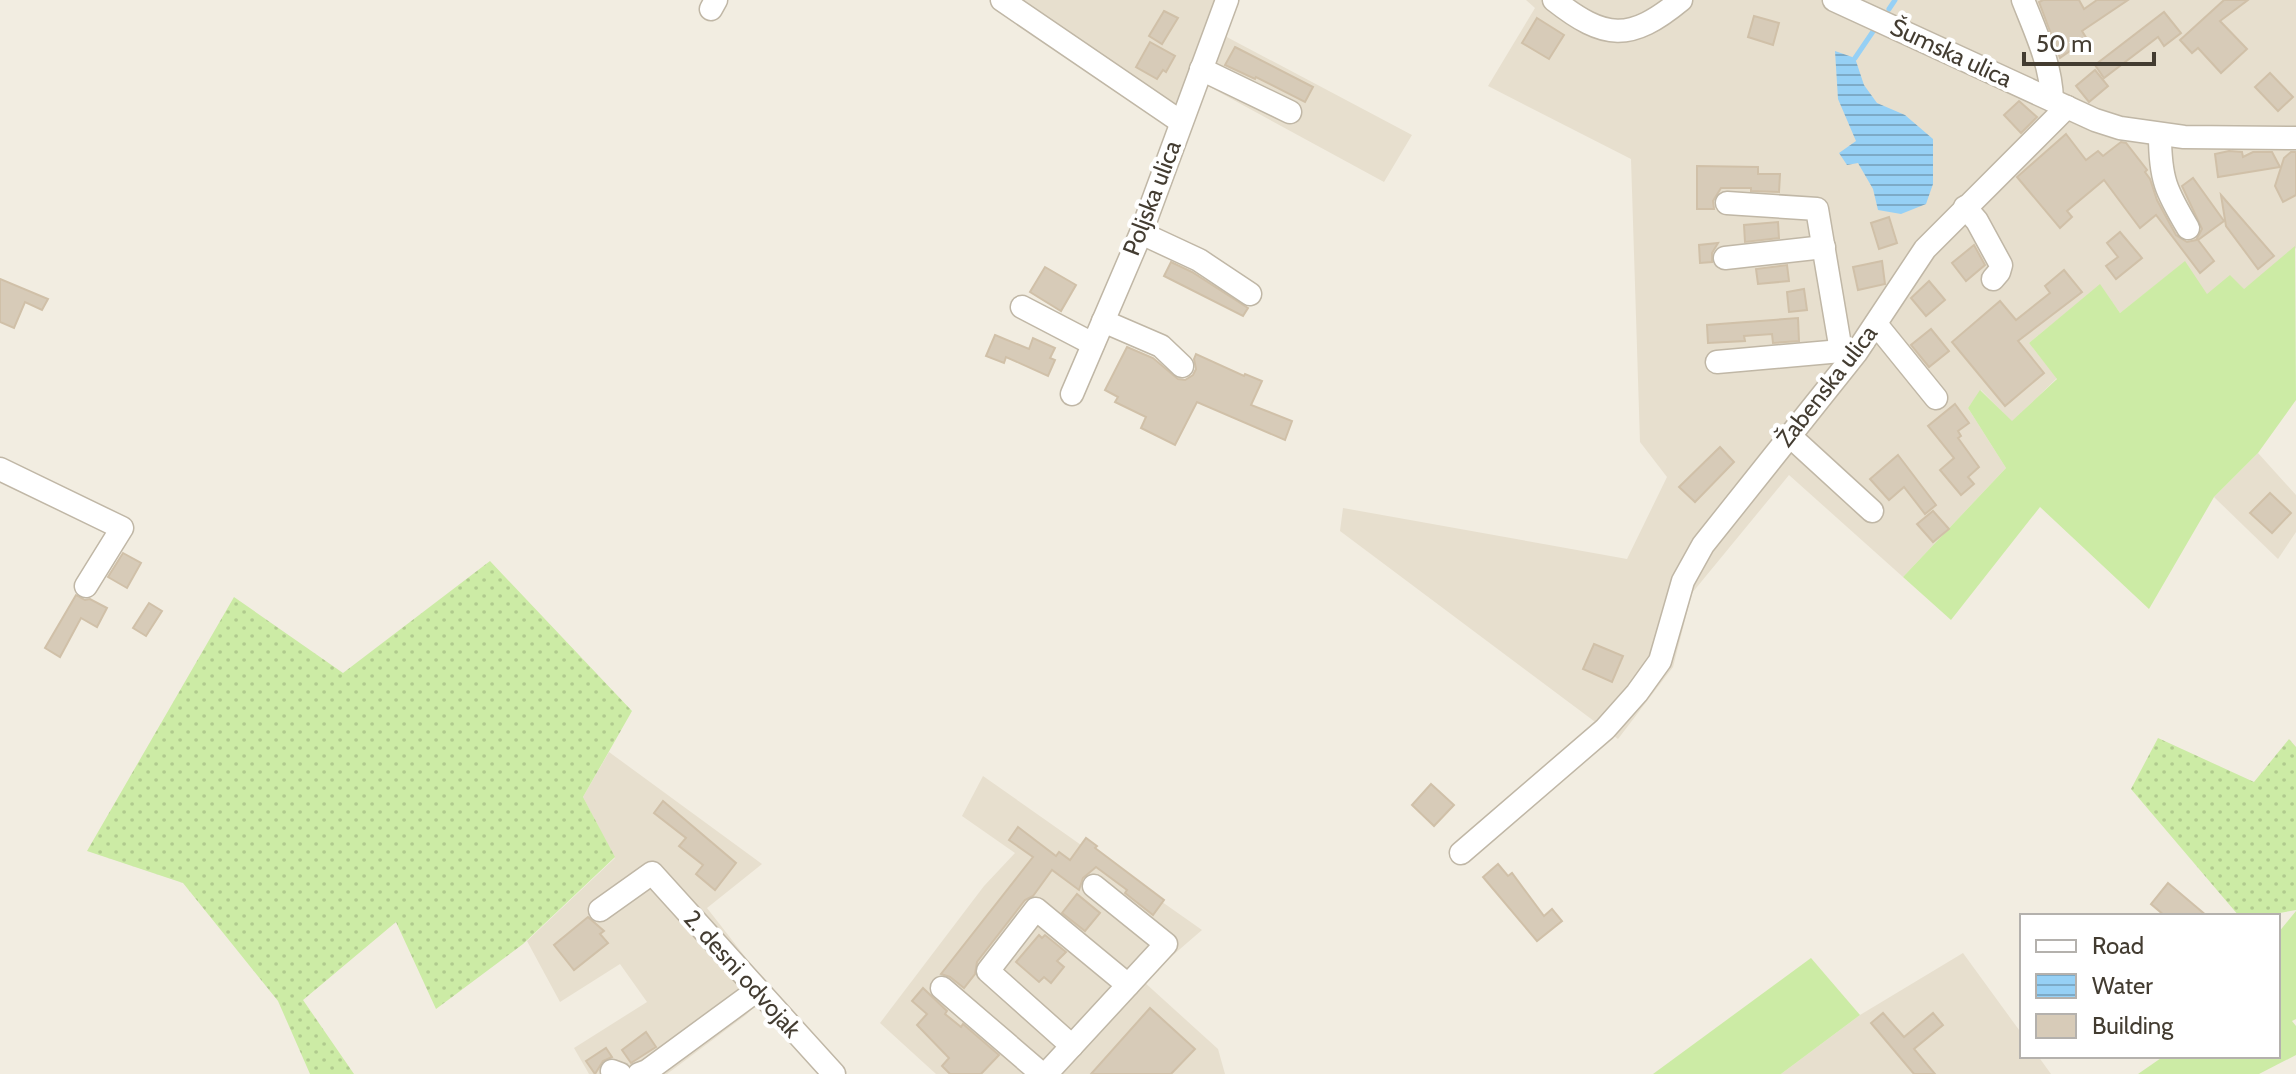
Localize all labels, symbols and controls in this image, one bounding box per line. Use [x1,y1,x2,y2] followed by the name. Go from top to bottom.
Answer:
[1886,12,2017,94] street label: Šumska ulica
[2024,16,2154,66] scale bar
[2036,29,2092,58] text: 50 m
[1116,136,1187,259] street label: Poljska ulica
[1770,319,1883,452] street label: Žabenska ulica
[678,904,807,1043] street label: 2. desni odvojak
[2020,914,2280,1058] legend
[2092,931,2144,960] text: Road
[2092,971,2153,1000] text: Water
[2092,1011,2174,1040] text: Building

